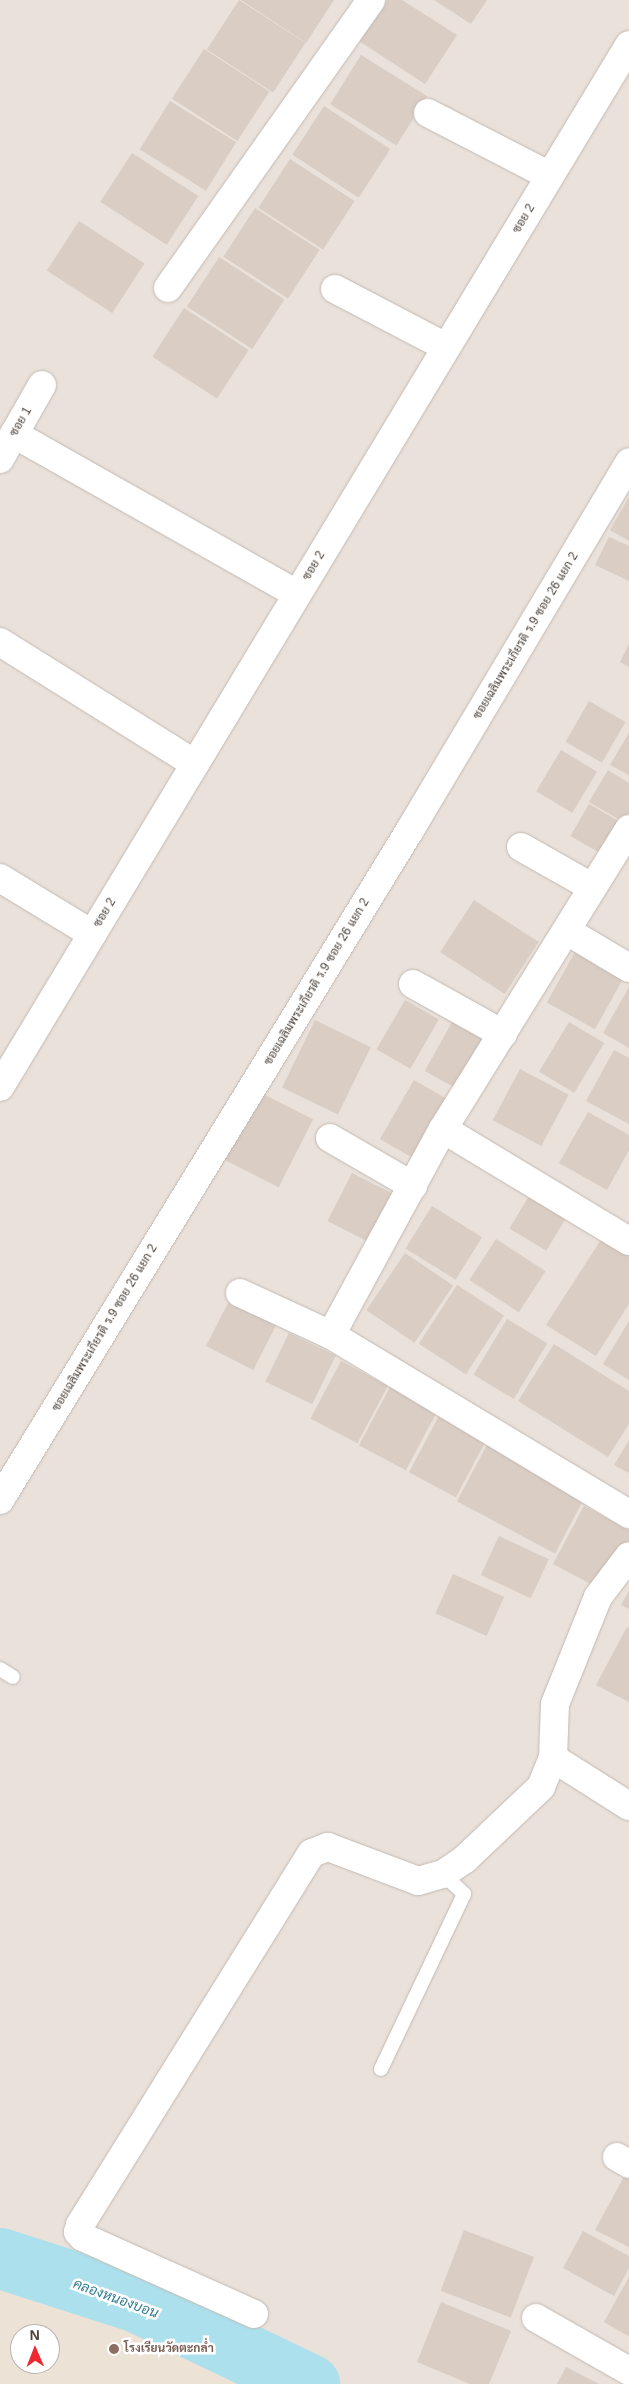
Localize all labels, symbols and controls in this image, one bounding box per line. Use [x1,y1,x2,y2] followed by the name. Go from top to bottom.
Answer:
[510,202,538,236] street label: ซอย 2
[7,405,35,439] street label: ซอย 1
[300,549,328,583] street label: ซอย 2
[470,550,582,722] street label: ซอยเฉลิมพระเกียรติ ร.9 ซอย 26 แยก 2
[91,896,119,930] street label: ซอย 2
[261,896,373,1068] street label: ซอยเฉลิมพระเกียรติ ร.9 ซอย 26 แยก 2
[49,1242,161,1414] street label: ซอยเฉลิมพระเกียรติ ร.9 ซอย 26 แยก 2
[71,2275,161,2321] water label: คลองหนองบอน
[10,2324,60,2374] north arrow
[30,2327,40,2343] text: N
[124,2342,214,2356] place label: โรงเรียนวัดตะกล่ำ
[108,2343,120,2355] marker: โรงเรียนวัดตะกล่ำ

